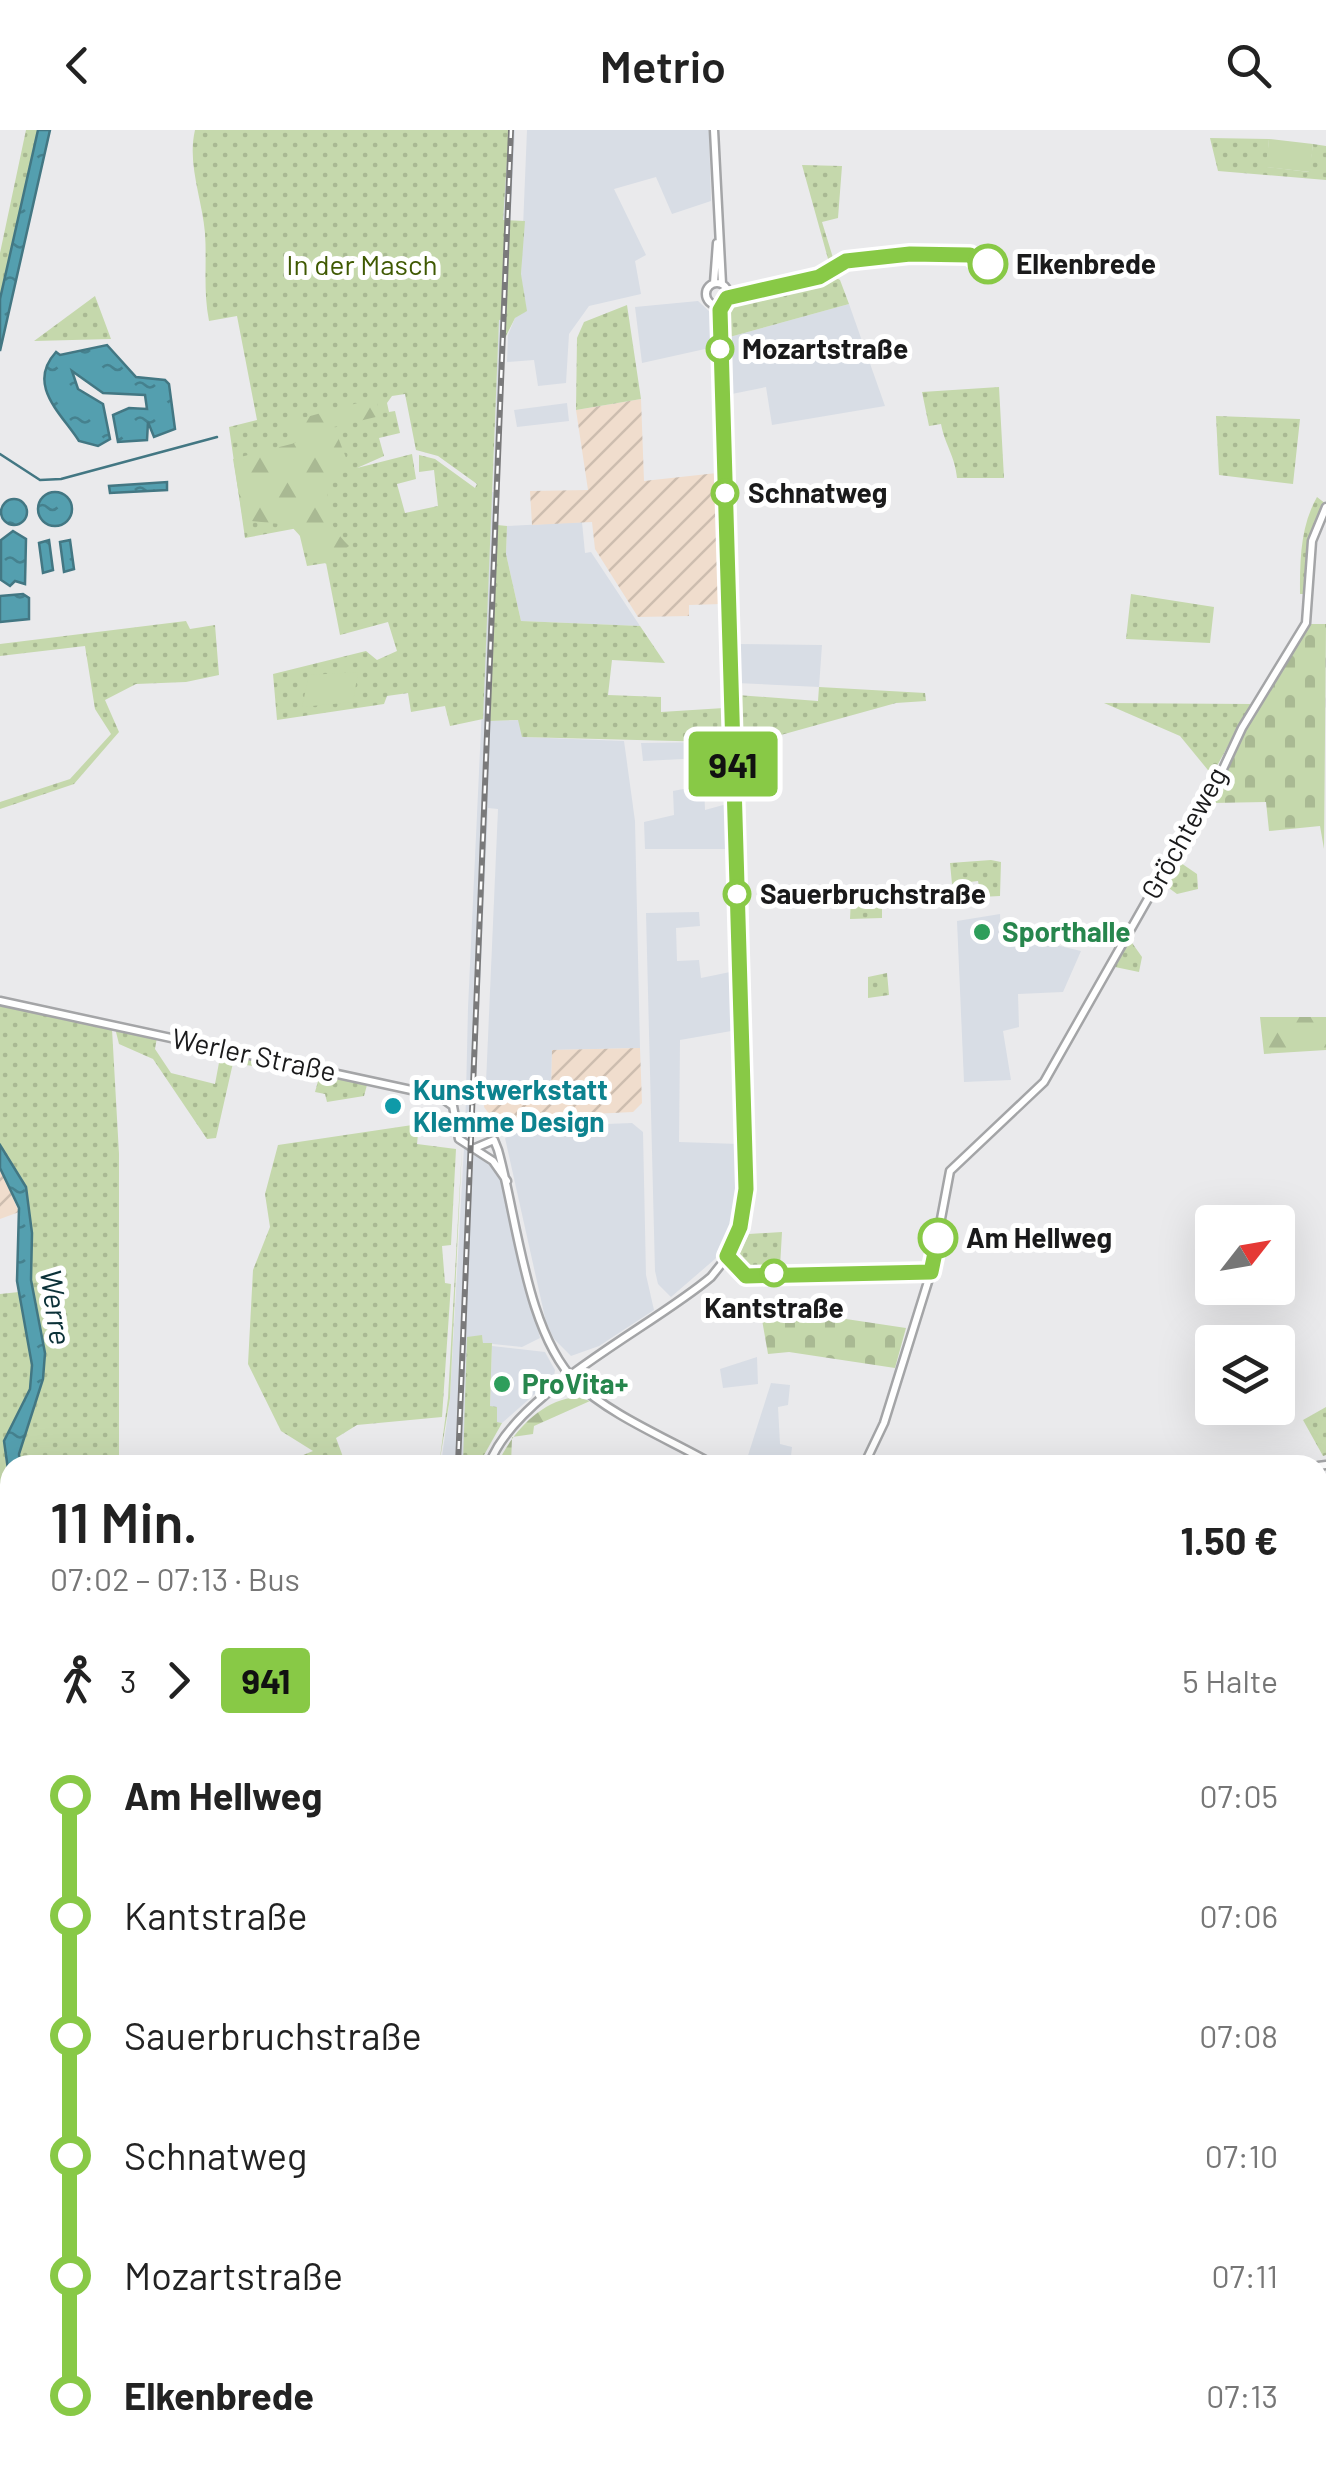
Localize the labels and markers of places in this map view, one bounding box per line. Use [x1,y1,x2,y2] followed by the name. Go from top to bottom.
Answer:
[969,245,1007,283] marker: Elkenbrede
[1016,246,1156,280] place label: Elkenbrede
[742,331,908,365] place label: Mozartstraße
[707,336,733,362] marker: Mozartstraße
[748,475,887,509] place label: Schnatweg
[712,480,738,506] marker: Schnatweg
[760,876,986,910] place label: Sauerbruchstraße
[724,881,750,907] marker: Sauerbruchstraße
[1002,914,1131,948] place label: Sporthalle
[971,921,993,943] marker: Sporthalle
[413,1072,608,1138] place label: Kunstwerkstatt Klemme Design
[382,1095,404,1117] marker: Kunstwerkstatt Klemme Design
[919,1219,957,1257] marker: Am Hellweg
[966,1220,1112,1254] place label: Am Hellweg
[761,1260,787,1286] marker: Kantstraße
[704,1290,844,1324] place label: Kantstraße
[522,1366,628,1400] place label: ProVita+
[491,1373,513,1395] marker: ProVita+

